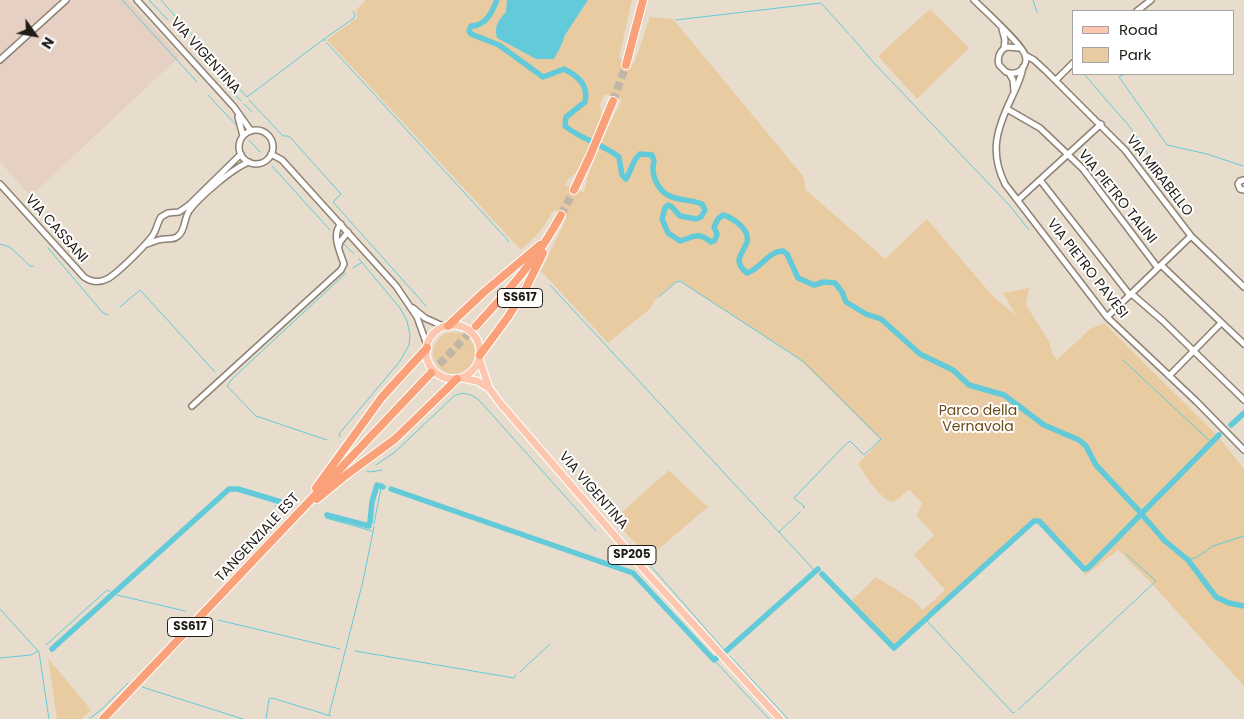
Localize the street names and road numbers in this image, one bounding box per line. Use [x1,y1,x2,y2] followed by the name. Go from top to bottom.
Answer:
[166,14,244,98] street label: VIA VIGENTINA
[1122,132,1196,220] street label: VIA MIRABELLO
[1074,147,1160,247] street label: VIA PIETRO TALINI
[21,192,91,266] street label: VIA CASSANI
[1043,216,1131,322] street label: VIA PIETRO PAVESI
[498,288,542,308] road number: SS617
[555,449,631,533] street label: VIA VIGENTINA
[213,490,303,586] street label: TANGENZIALE EST
[608,546,656,564] road number: SP205
[168,618,212,636] road number: SS617

